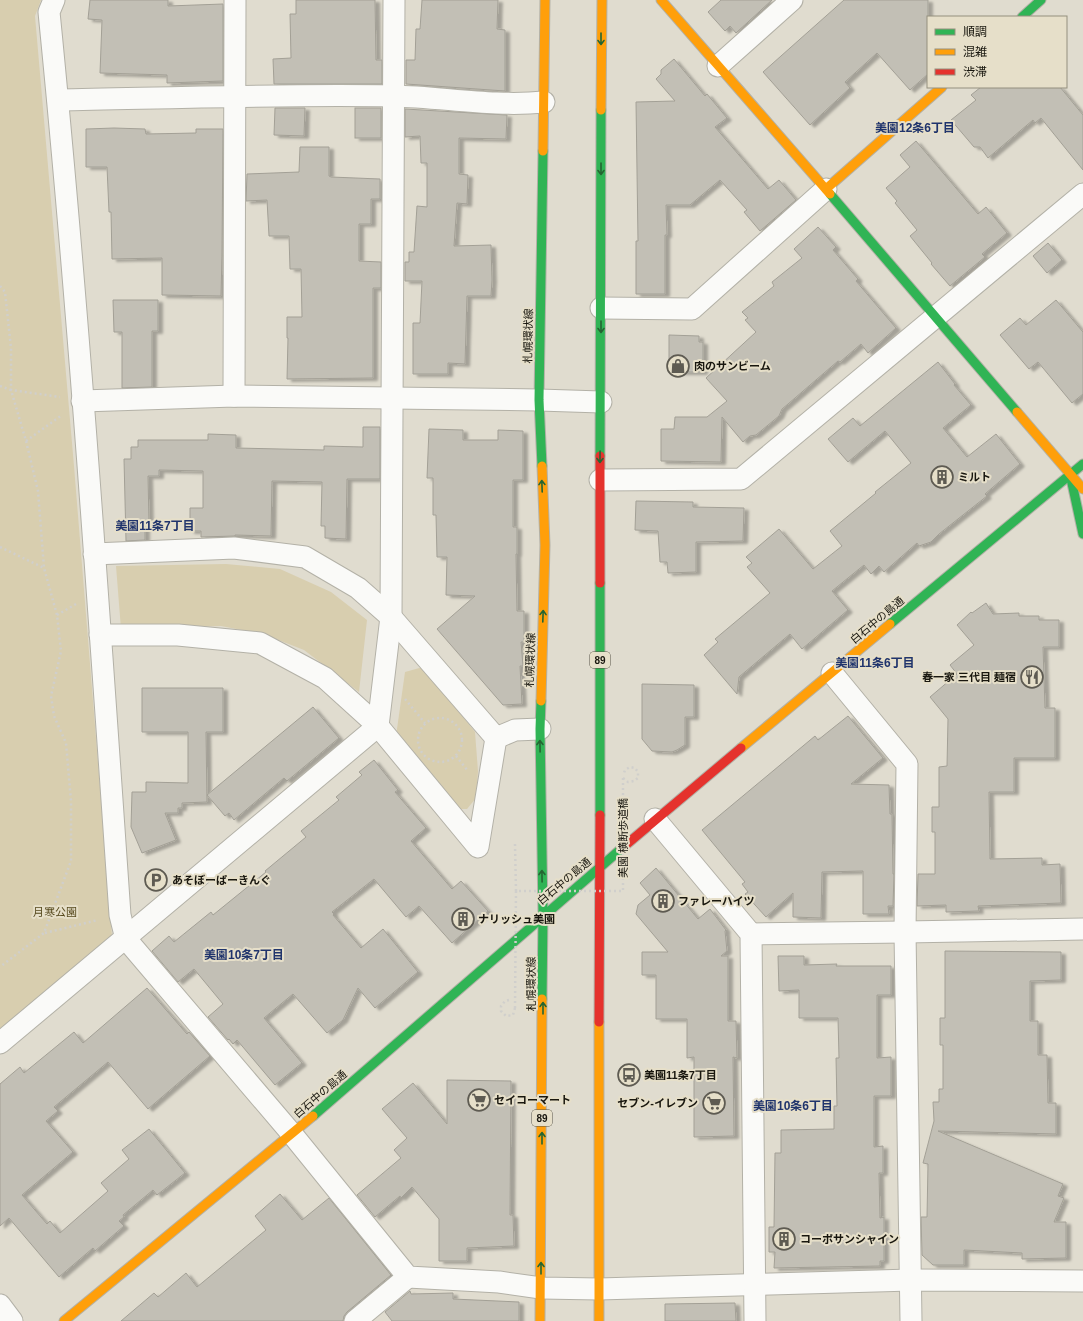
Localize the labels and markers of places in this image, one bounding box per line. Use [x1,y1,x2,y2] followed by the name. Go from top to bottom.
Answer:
[665,353,691,379] shop icon: 肉のサンビーム
[694,360,771,372] place label: 肉のサンビーム
[929,464,955,490] building icon: ミルト
[958,471,991,483] place label: ミルト
[1019,664,1045,690] restaurant icon: 春一家 三代目 麺宿
[922,671,1016,683] place label: 春一家 三代目 麺宿
[143,867,169,893] parking icon: あそぼーぱーきんぐ
[172,874,271,886] place label: あそぼーぱーきんぐ
[650,888,676,914] building icon: ファレーハイツ
[678,895,755,907] place label: ファレーハイツ
[450,906,476,932] building icon: ナリッシュ美園
[478,913,555,925] place label: ナリッシュ美園
[616,1062,642,1088] bus stop icon: 美園11条7丁目
[644,1069,717,1081] place label: 美園11条7丁目
[466,1087,492,1113] supermarket icon: セイコーマート
[701,1090,727,1116] supermarket icon: セブン-イレブン
[494,1094,571,1106] place label: セイコーマート
[617,1097,698,1109] place label: セブン-イレブン
[771,1226,797,1252] building icon: コーポサンシャイン
[800,1233,899,1245] place label: コーポサンシャイン

